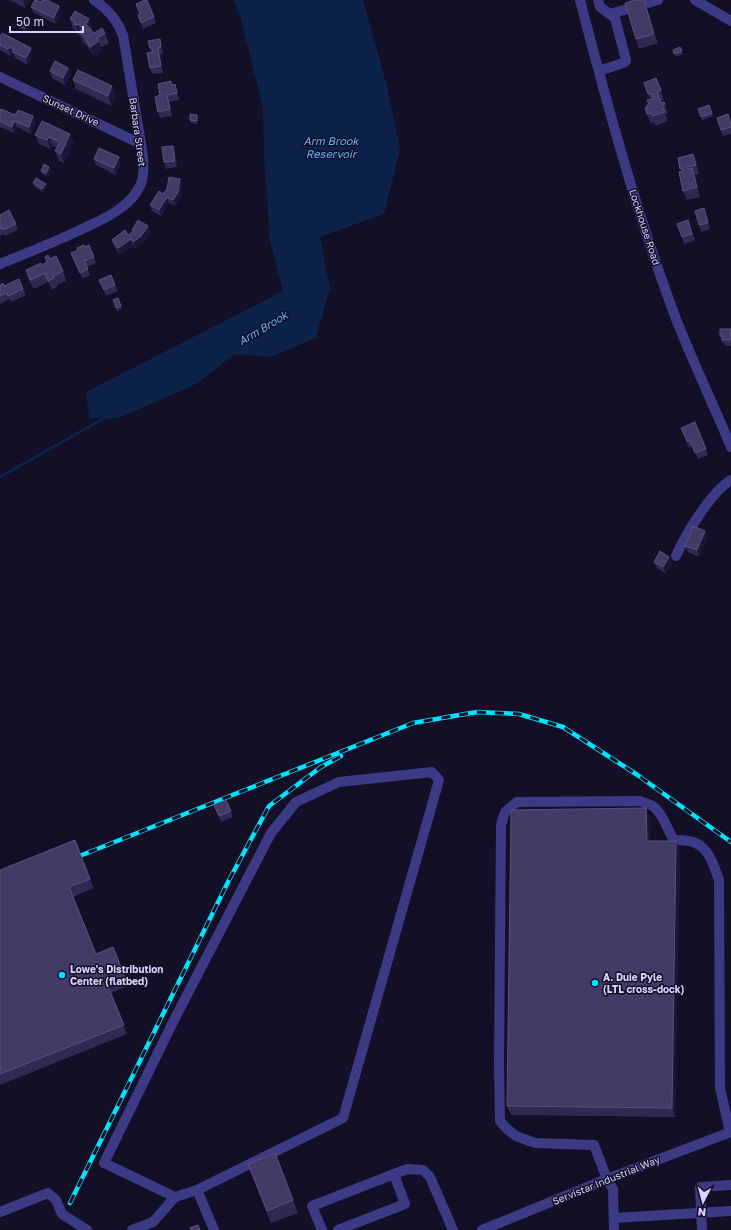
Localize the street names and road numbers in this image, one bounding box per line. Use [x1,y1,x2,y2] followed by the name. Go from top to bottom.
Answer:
[41,92,101,128] street label: Sunset Drive
[127,97,149,167] street label: Barbara Street
[627,188,663,266] street label: Lockhouse Road
[550,1153,662,1207] street label: Servistar Industrial Way

